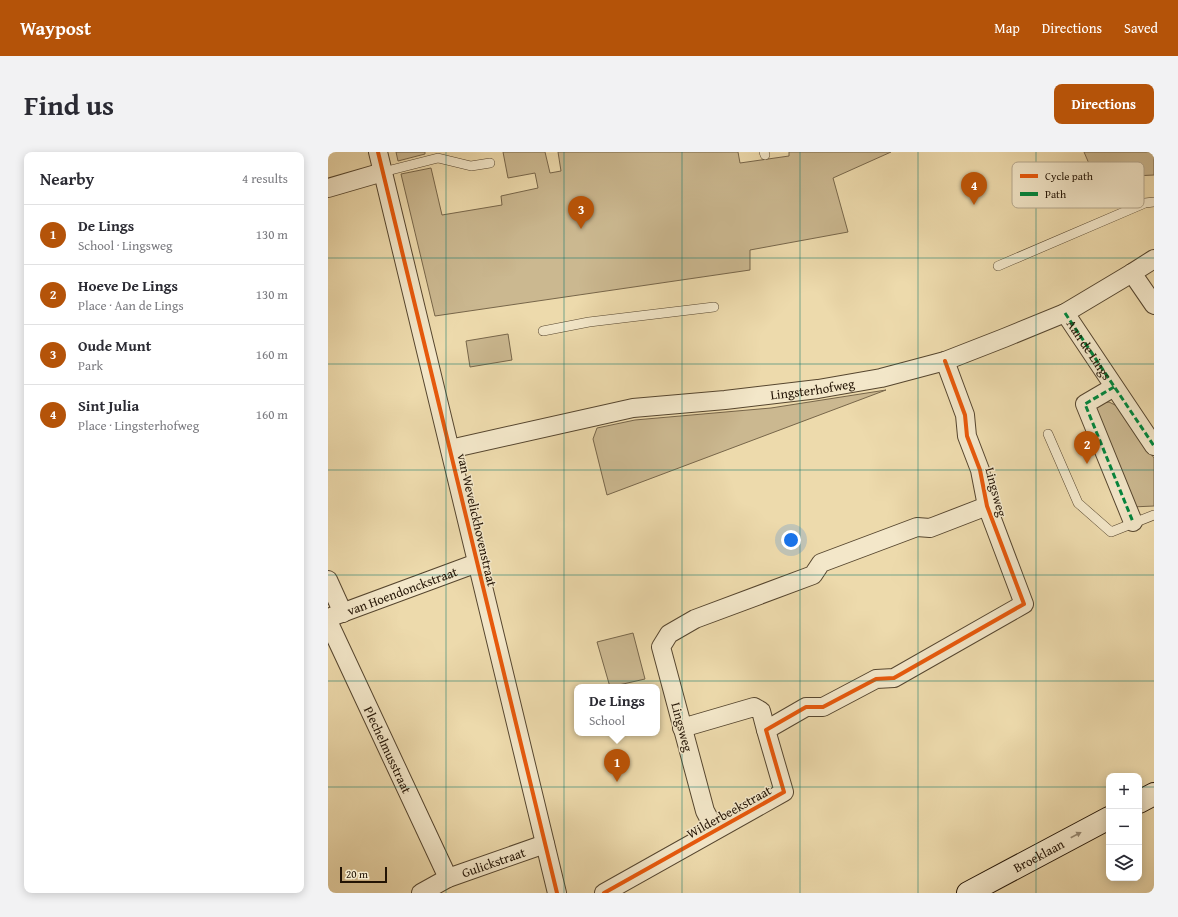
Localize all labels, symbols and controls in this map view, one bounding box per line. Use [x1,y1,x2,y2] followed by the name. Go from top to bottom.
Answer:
[20,14,91,42] text: Waypost
[994,18,1020,38] text: Map
[1042,18,1102,38] text: Directions
[1124,18,1158,38] text: Saved
[24,84,114,125] text: Find us
[1054,84,1154,124] button: Directions
[1012,162,1144,208] legend
[40,166,94,191] text: Nearby
[1045,168,1094,184] text: Cycle path
[242,169,288,188] text: 4 results
[961,172,987,205] pin: 4
[1045,186,1067,202] text: Path
[568,196,594,229] pin: 3
[78,215,134,236] text: De Lings
[50,225,56,244] text: 1
[256,225,288,244] text: 130 m
[78,236,172,255] text: School · Lingsweg
[78,275,178,296] text: Hoeve De Lings
[50,285,56,304] text: 2
[256,285,288,304] text: 130 m
[78,296,184,315] text: Place · Aan de Lings
[1062,316,1117,384] street label: Aan de Lings
[78,335,151,356] text: Oude Munt
[50,345,56,364] text: 3
[256,345,288,364] text: 160 m
[78,356,103,375] text: Park
[769,373,856,404] street label: Lingsterhofweg
[78,395,139,416] text: Sint Julia
[50,405,56,424] text: 4
[256,405,288,424] text: 160 m
[78,416,199,435] text: Place · Lingsterhofweg
[1074,431,1100,464] pin: 2
[452,452,502,589] street label: van Wevelickhovenstraat
[980,465,1012,519] street label: Lingsweg
[781,530,801,550] your location
[344,561,460,620] street label: van Hoendonckstraat
[574,684,660,736] popup
[589,690,645,711] text: De Lings
[666,700,698,754] street label: Lingsweg
[360,703,417,797] street label: Plechelmusstraat
[589,711,625,730] text: School
[604,749,630,782] pin: 1
[1106,773,1142,881] map controls
[1106,773,1142,809] button: +
[683,781,775,843] street label: Wilderbeekstraat
[1106,809,1142,845] button: −
[1071,832,1082,838] one-way arrow
[1010,834,1068,877] street label: Broeklaan
[459,842,528,882] street label: Gulickstraat
[1106,845,1142,881] button: layers
[340,865,387,884] scale bar
[346,866,368,882] text: 20 m

